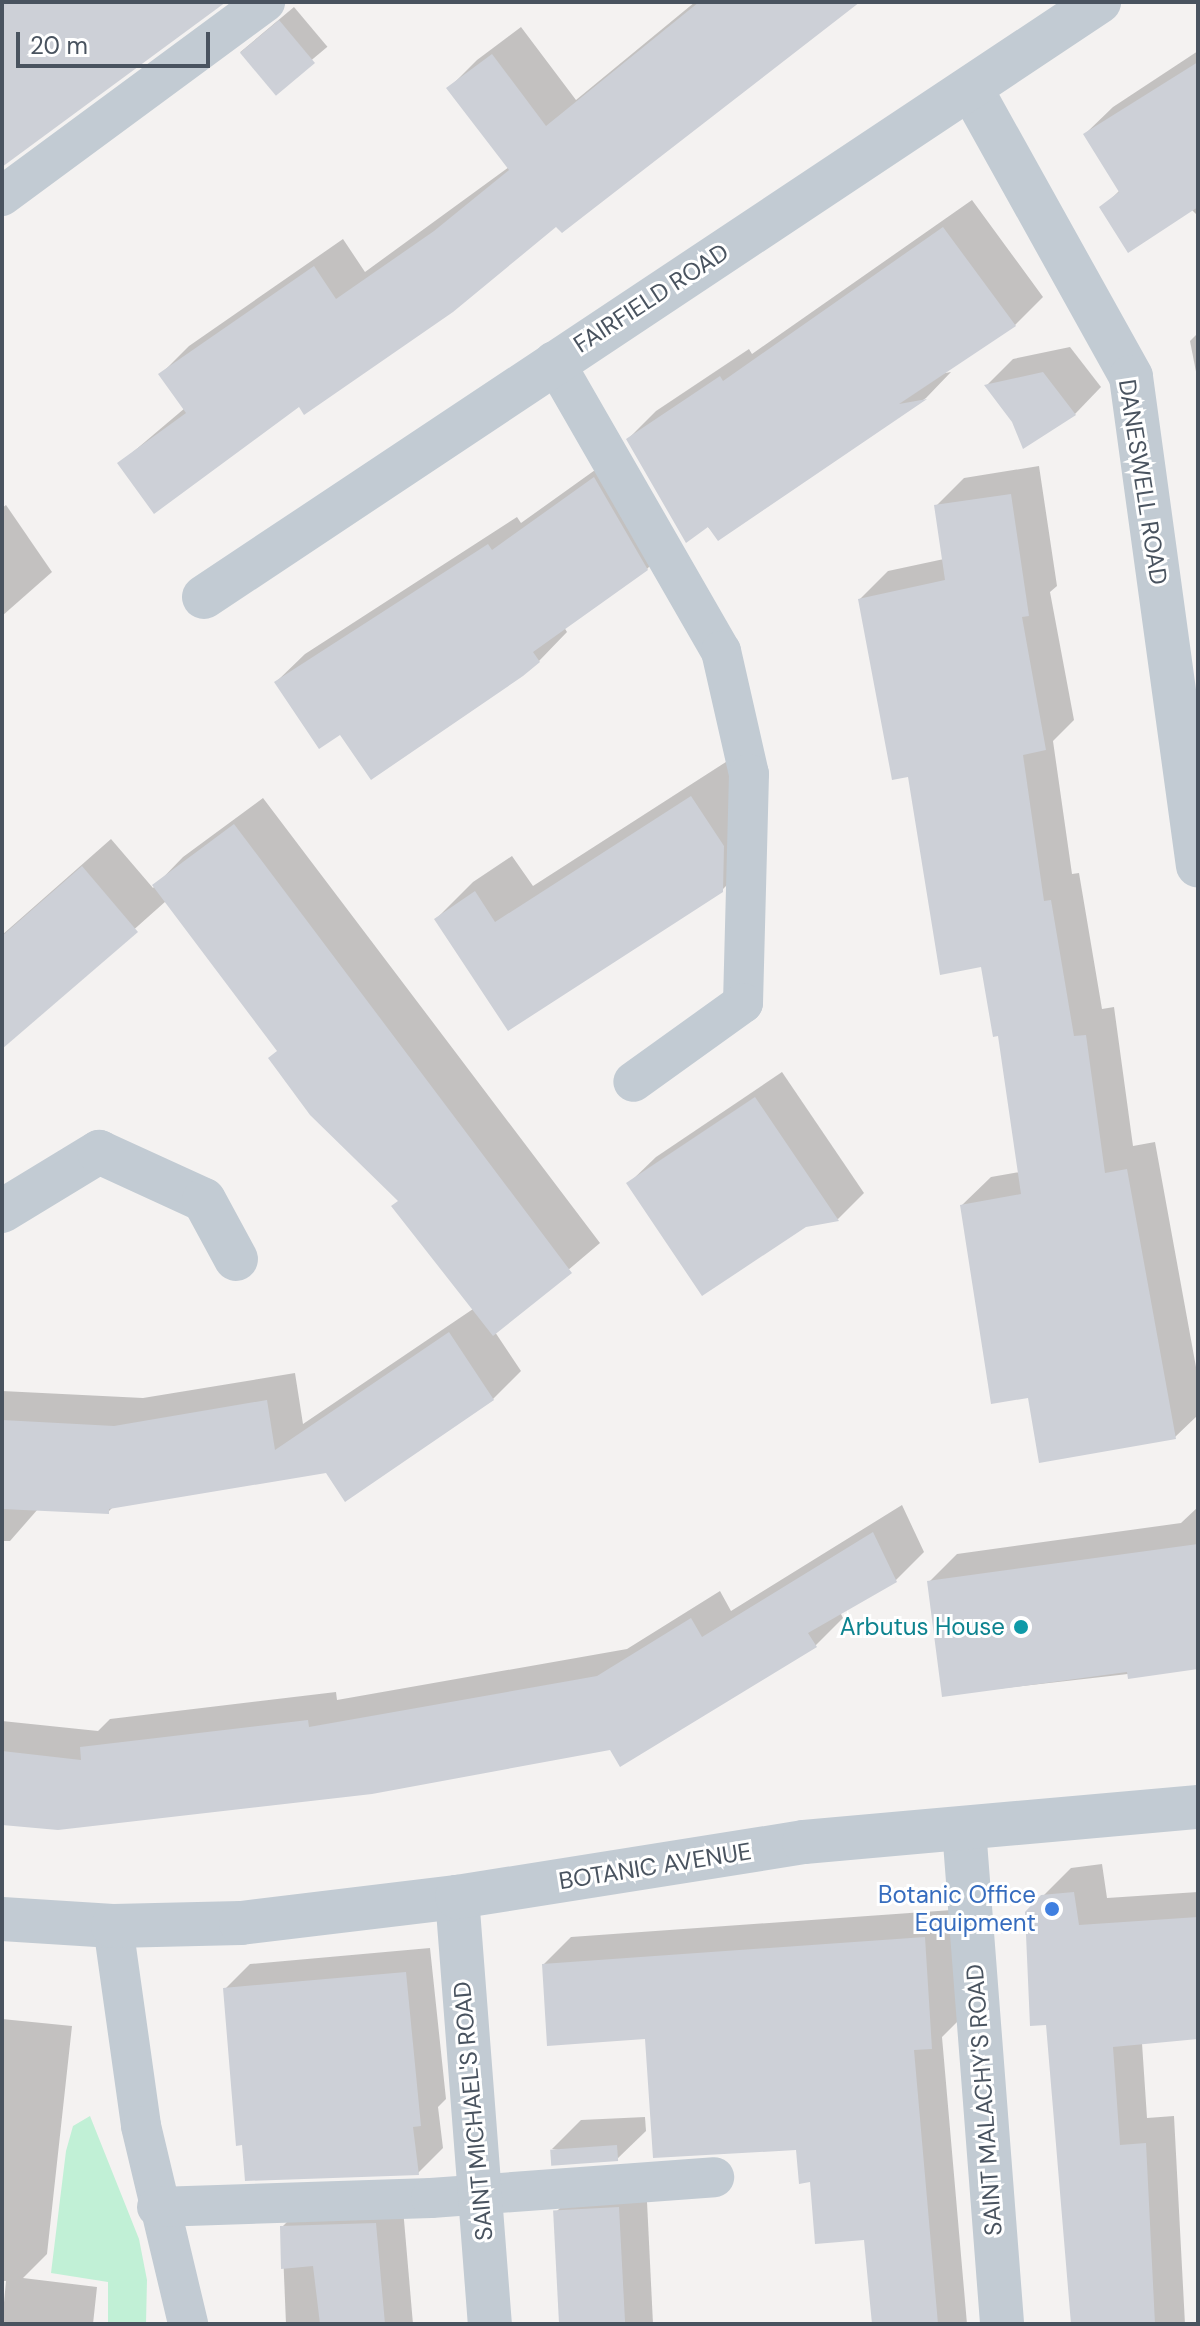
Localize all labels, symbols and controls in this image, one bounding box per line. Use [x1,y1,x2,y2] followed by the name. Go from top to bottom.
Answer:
[20,16,214,66] scale bar
[30,30,88,61] text: 20 m
[568,237,734,359] street label: FAIRFIELD ROAD
[1113,377,1173,587] street label: DANESWELL ROAD
[840,1613,1005,1641] place label: Arbutus House
[1012,1618,1030,1636] marker: Arbutus House
[557,1837,753,1895] street label: BOTANIC AVENUE
[878,1881,1036,1937] place label: Botanic Office Equipment
[1043,1900,1061,1918] marker: Botanic Office Equipment
[960,1963,1008,2237] street label: SAINT MALACHY'S ROAD
[447,1980,499,2242] street label: SAINT MICHAEL'S ROAD

